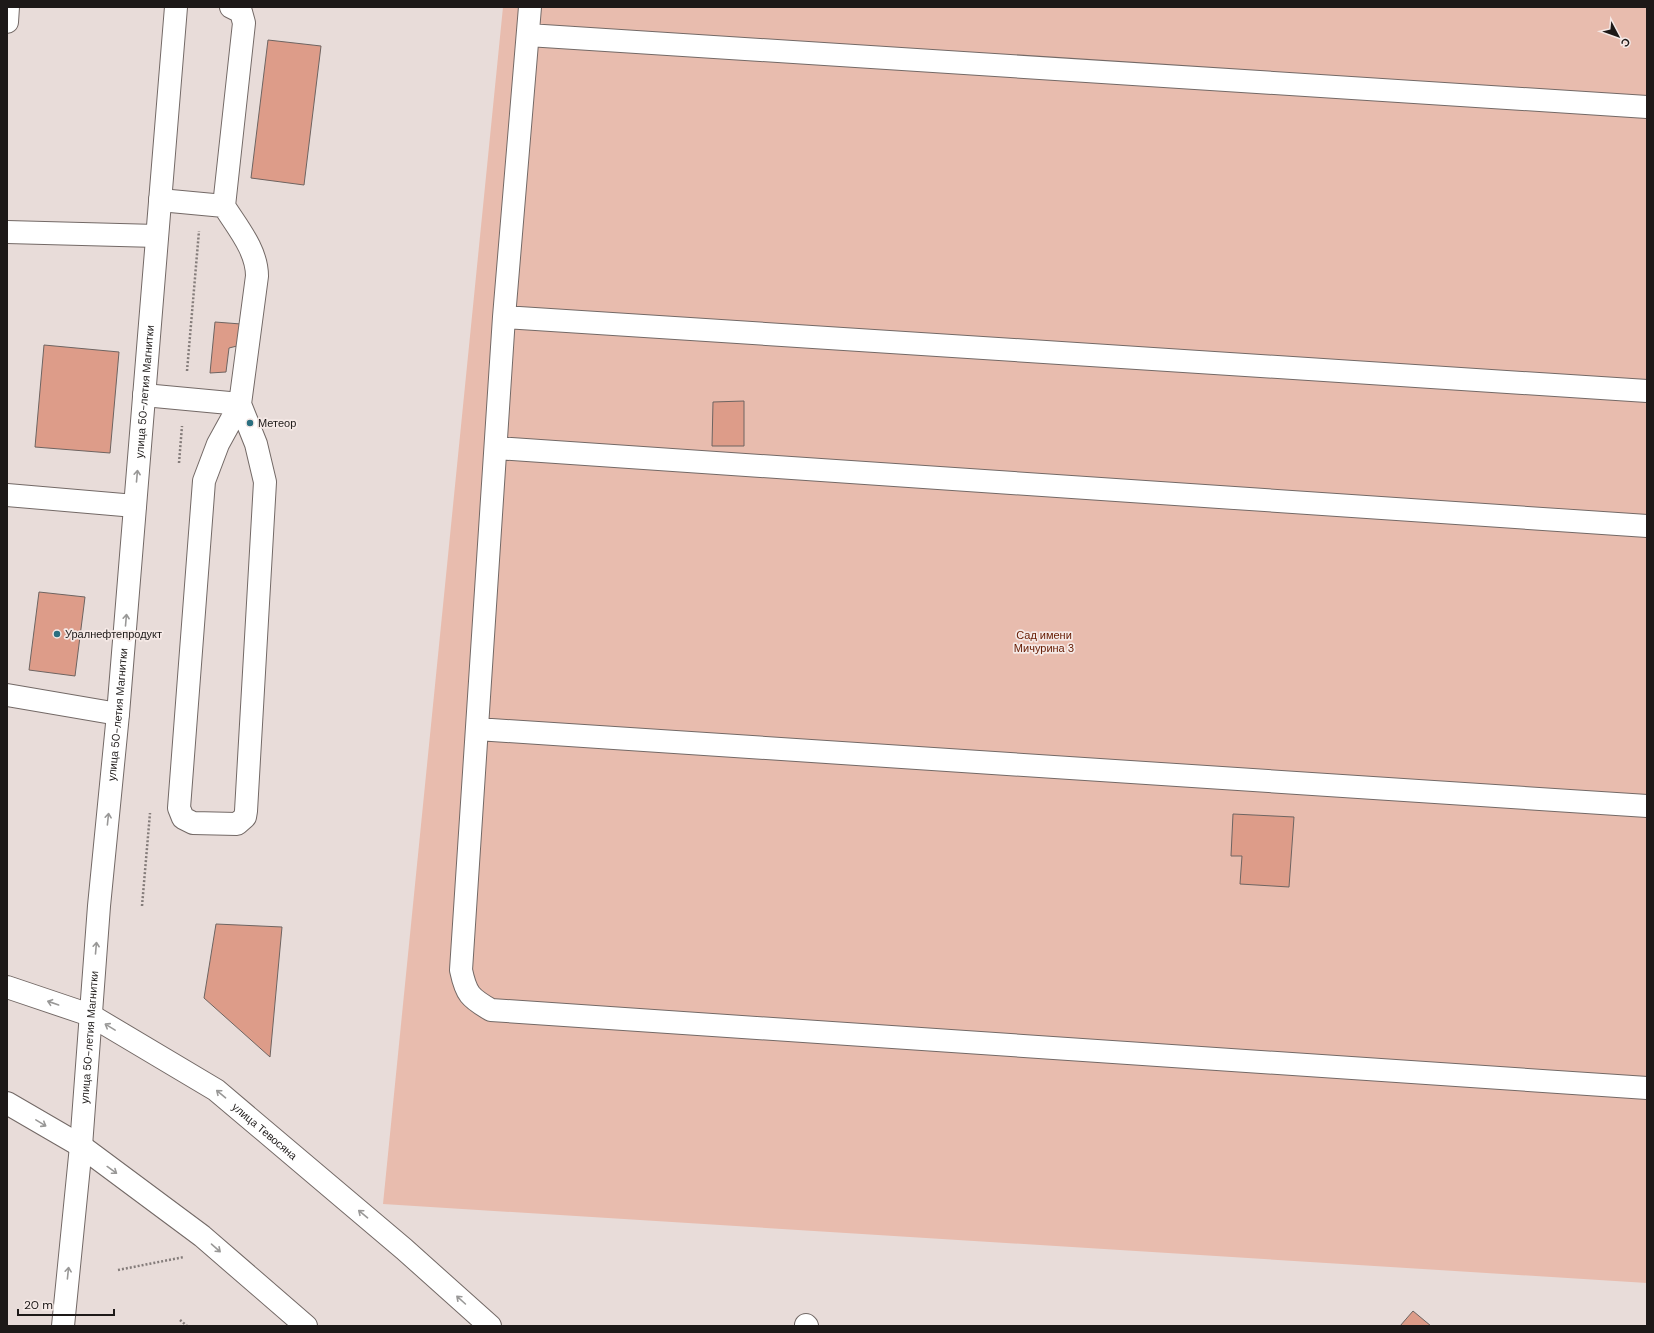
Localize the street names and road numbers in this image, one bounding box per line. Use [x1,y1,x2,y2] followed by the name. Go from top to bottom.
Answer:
[132,325,157,459] street label: улица 50-летия Магнитки
[104,647,130,782] street label: улица 50-летия Магнитки
[77,970,101,1104] street label: улица 50-летия Магнитки
[229,1100,301,1163] street label: улица Тевосяна

